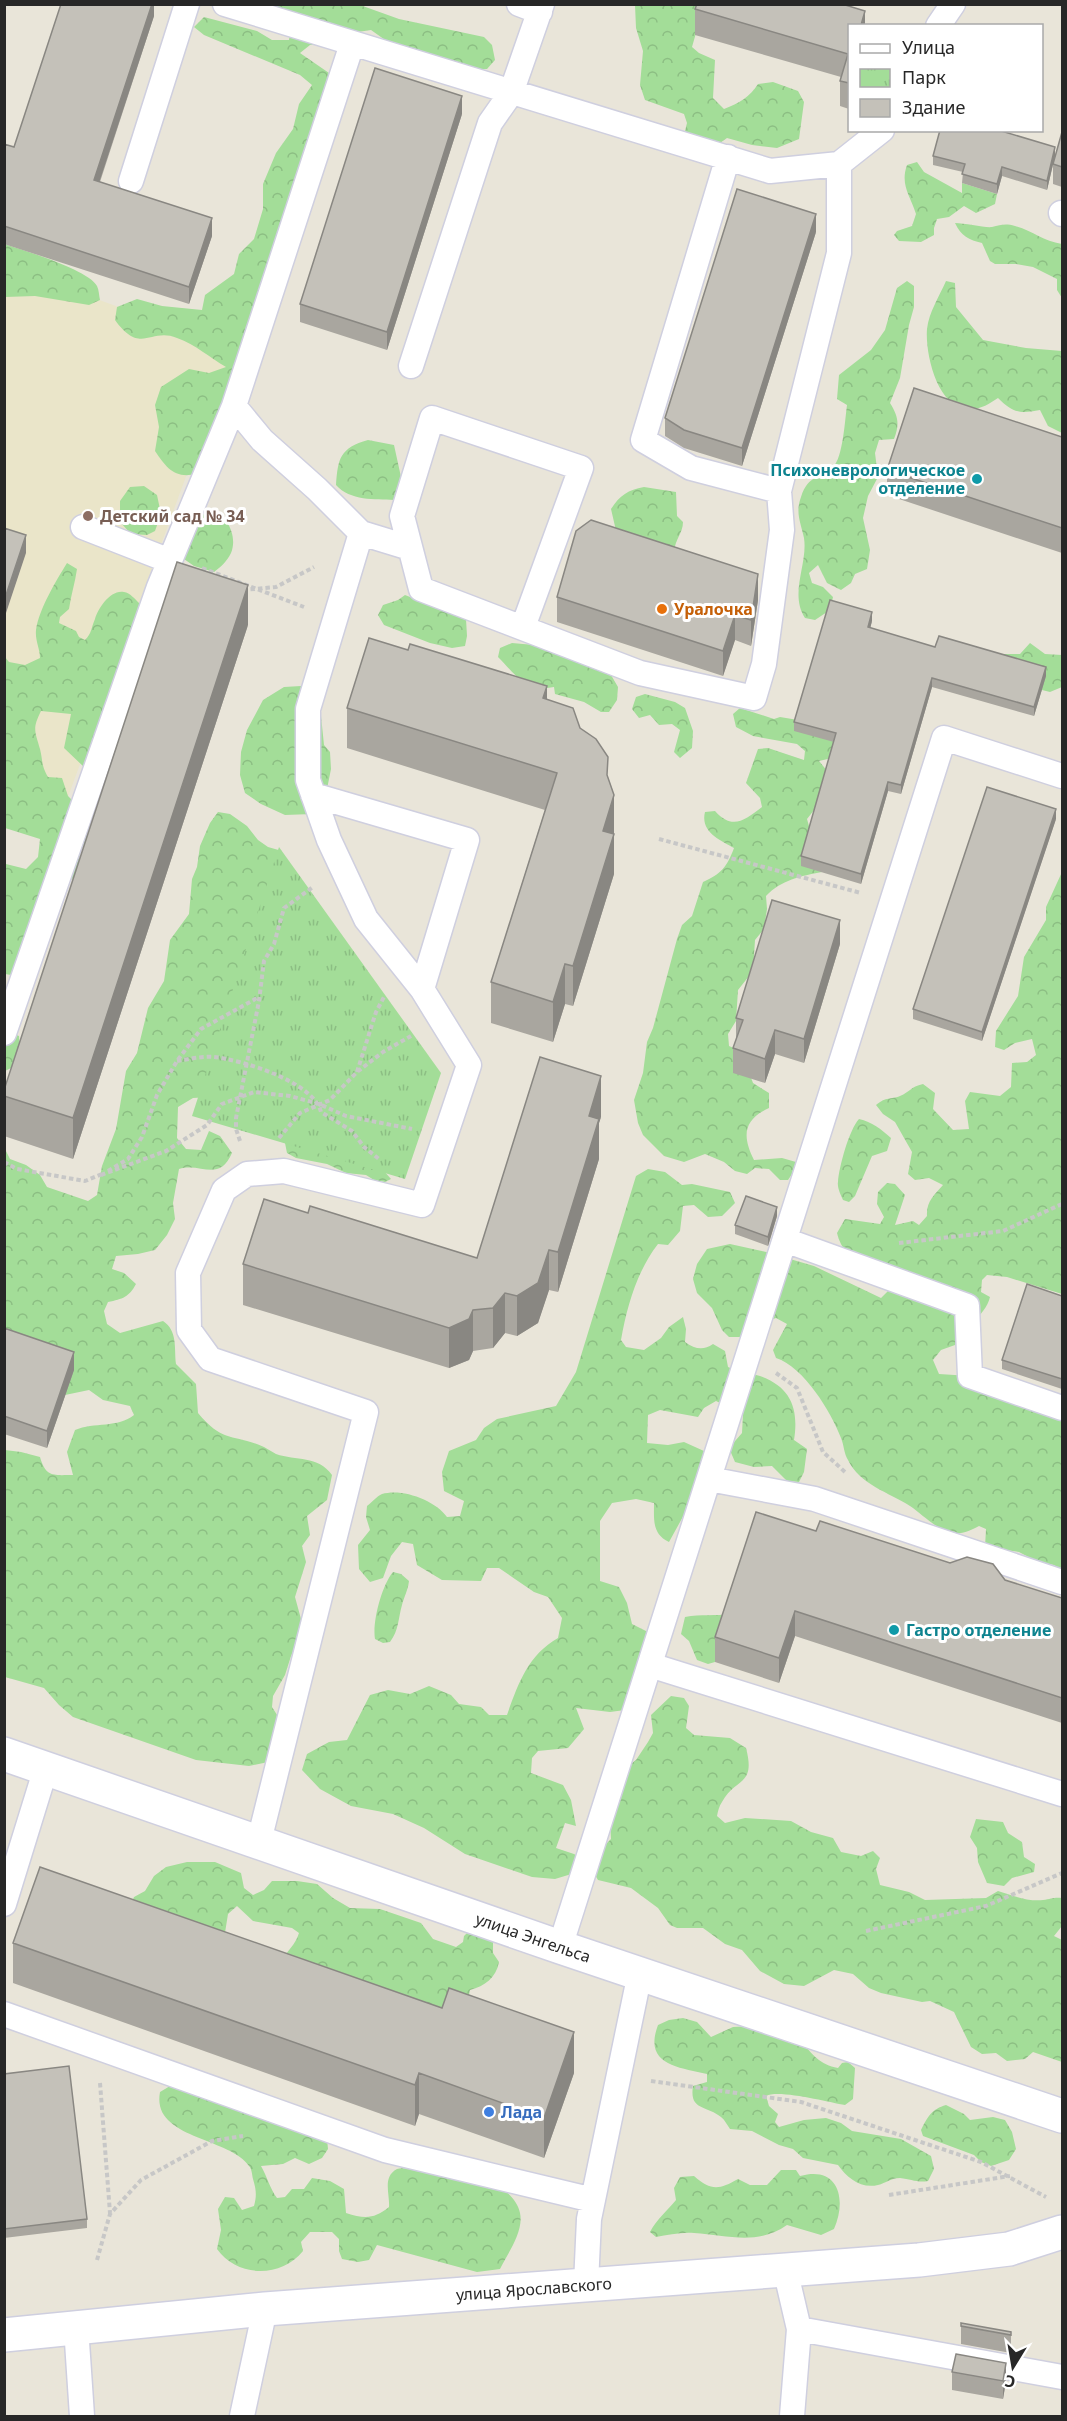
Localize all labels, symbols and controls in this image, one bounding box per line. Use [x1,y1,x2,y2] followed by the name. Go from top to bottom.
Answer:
[848,24,1043,132] legend
[902,35,955,59] text: Улица
[902,65,946,89] text: Парк
[902,95,966,119] text: Здание
[770,459,965,499] place label: Психоневрологическое отделение
[970,472,984,486] marker: Психоневрологическое отделение
[100,505,245,527] place label: Детский сад № 34
[81,509,95,523] marker: Детский сад № 34
[674,598,753,620] place label: Уралочка
[655,602,669,616] marker: Уралочка
[906,1619,1051,1641] place label: Гастро отделение
[887,1623,901,1637] marker: Гастро отделение
[473,1908,594,1968] street label: улица Энгельса
[501,2101,542,2123] place label: Лада
[482,2105,496,2119] marker: Лада
[455,2272,613,2306] street label: улица Ярославского
[983,2337,1043,2397] north arrow
[1003,2370,1017,2394] text: С

